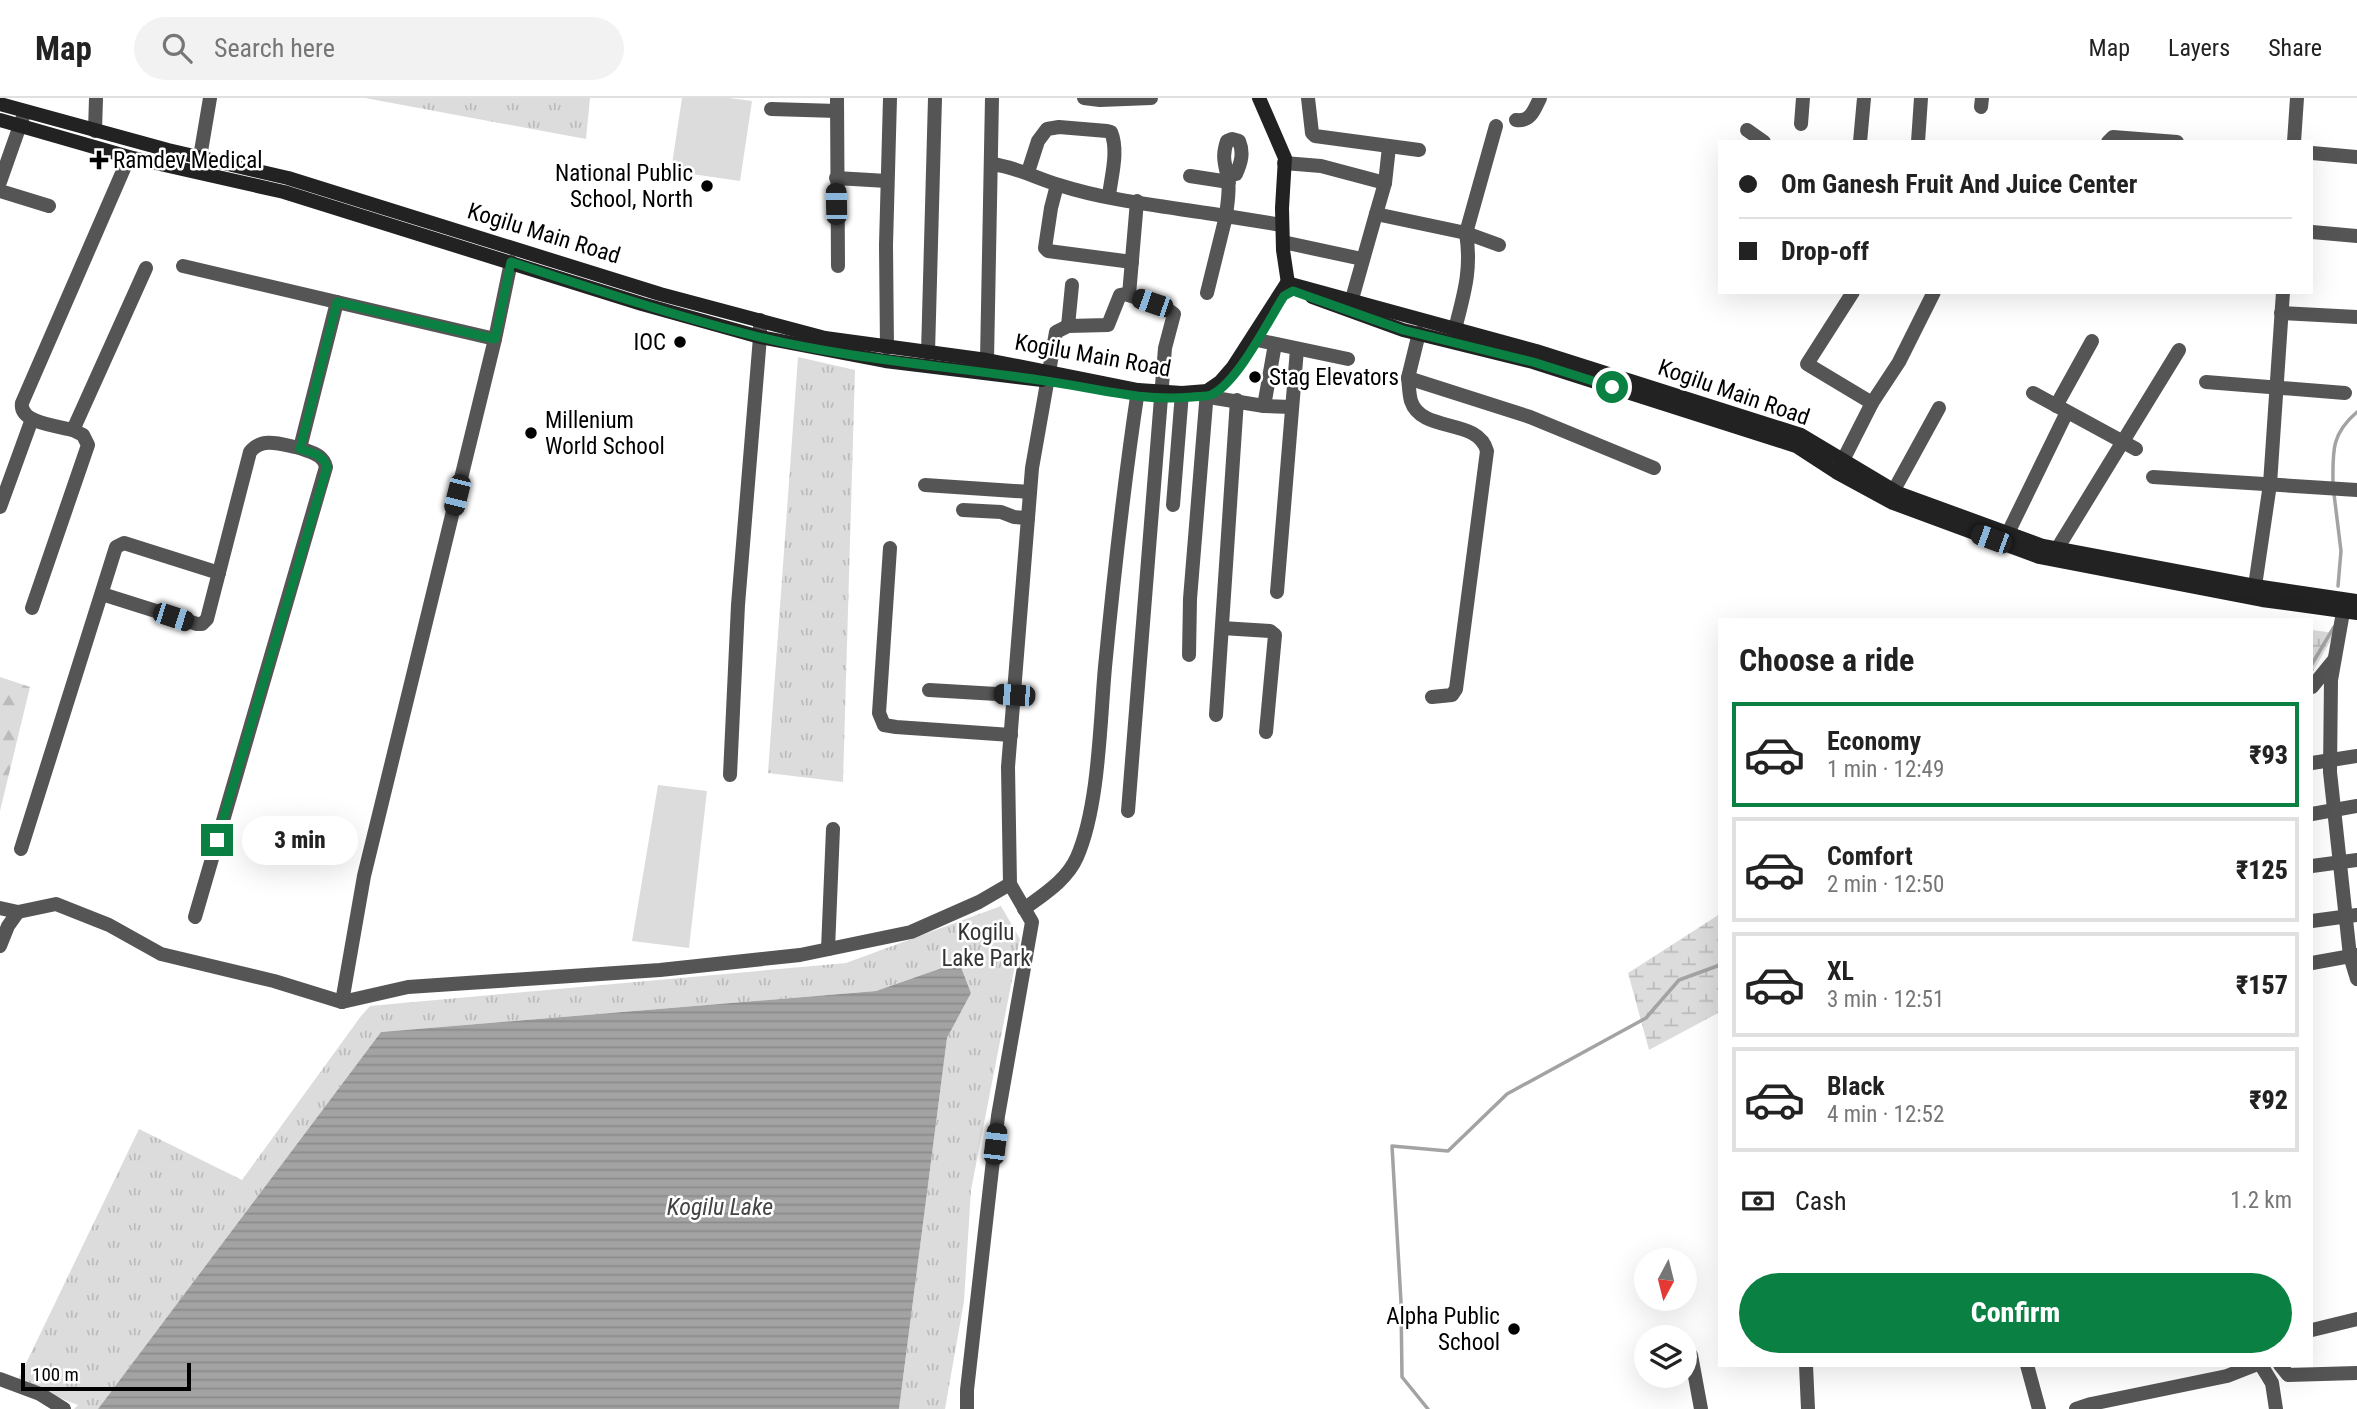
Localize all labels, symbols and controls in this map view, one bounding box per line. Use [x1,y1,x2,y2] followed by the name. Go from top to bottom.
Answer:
[134,17,624,80] search box
[35,29,92,68] text: Map
[158,29,196,67] icon: search
[214,33,335,63] text: Search here
[2089,34,2130,62] text: Map
[2168,34,2230,62] text: Layers
[2268,34,2322,62] text: Share
[113,147,262,174] place label: Ramdev Medical
[91,152,107,168] marker: Ramdev Medical
[555,160,693,213] place label: National Public School, North
[1781,169,2137,199] text: Om Ganesh Fruit And Juice Center
[699,178,715,194] marker: National Public School, North
[826,183,847,225] car
[464,197,624,270] street label: Kogilu Main Road
[1781,236,1869,266] text: Drop-off
[1129,286,1176,320] car
[1013,328,1173,383] street label: Kogilu Main Road
[633,329,666,356] place label: IOC
[672,334,688,350] marker: IOC
[1655,354,1813,431] street label: Kogilu Main Road
[1269,364,1399,391] place label: Stag Elevators
[1247,369,1263,385] marker: Stag Elevators
[1596,371,1628,403] route start
[545,407,665,460] place label: Millenium World School
[523,425,539,441] marker: Millenium World School
[442,472,473,518] car
[1968,522,2015,556] car
[150,601,197,633] car
[1739,641,1914,679] text: Choose a ride
[993,683,1036,707] car
[1743,723,1806,786] icon: car
[1827,726,1921,756] text: Economy
[2249,740,2288,770] text: ₹93
[1827,756,1944,783] text: 1 min · 12:49
[242,816,357,864] callout: 3 min
[201,824,233,856] route end
[274,827,326,854] text: 3 min
[1743,838,1806,901] icon: car
[1827,841,1913,871] text: Comfort
[2236,855,2288,885] text: ₹125
[1827,871,1944,898] text: 2 min · 12:50
[941,919,1031,972] park label: Kogilu Lake Park
[1743,953,1806,1016] icon: car
[1827,956,1854,986] text: XL
[2236,970,2288,1000] text: ₹157
[1827,986,1944,1013] text: 3 min · 12:51
[1743,1068,1806,1131] icon: car
[1827,1071,1885,1101] text: Black
[2249,1085,2288,1115] text: ₹92
[1827,1101,1944,1128] text: 4 min · 12:52
[983,1122,1008,1166] car
[1739,1182,1777,1220] icon: cash
[1795,1186,1847,1216] text: Cash
[2230,1187,2292,1214] text: 1.2 km
[667,1193,773,1221] water label: Kogilu Lake
[1634,1248,1698,1311] north arrow
[1634,1248,1697,1388] map controls
[1739,1273,2292,1353] button: Confirm
[1386,1303,1500,1356] place label: Alpha Public School
[1506,1321,1522,1337] marker: Alpha Public School
[1634,1325,1697,1388] button: layers
[21,1360,191,1392] scale bar
[32,1363,79,1386] text: 100 m

